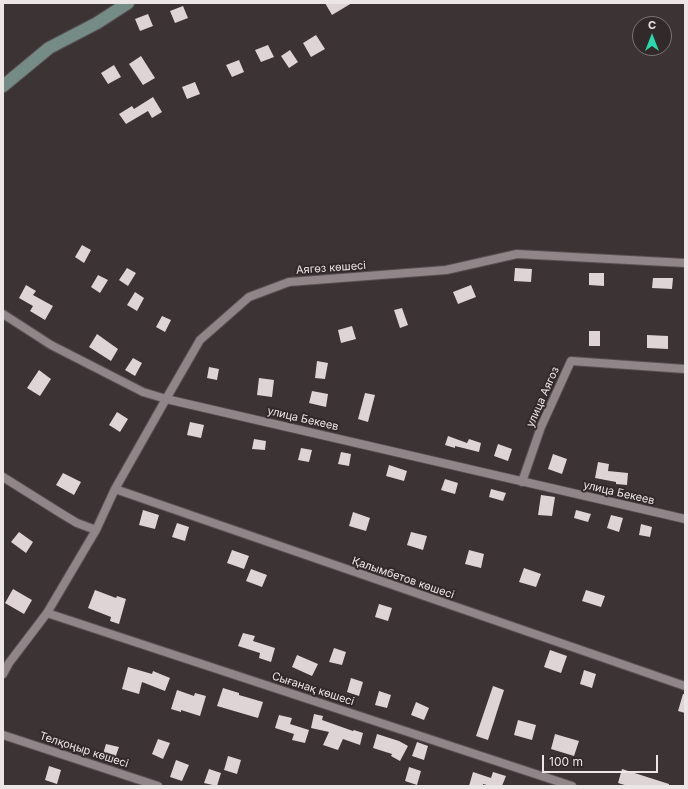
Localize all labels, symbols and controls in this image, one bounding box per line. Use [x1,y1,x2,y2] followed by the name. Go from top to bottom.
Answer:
[632,16,672,56] north arrow
[648,18,656,32] text: С
[296,259,366,277] street label: Аягөз көшесі
[524,365,562,429] street label: улица Аягоз
[266,404,340,434] street label: улица Бекеев
[582,478,656,508] street label: улица Бекеев
[350,554,456,602] street label: Қалымбетов көшесі
[270,669,356,709] street label: Сығанақ көшесі
[38,729,130,771] street label: Телқоңыр көшесі
[544,747,660,773] scale bar
[549,754,583,769] text: 100 m

